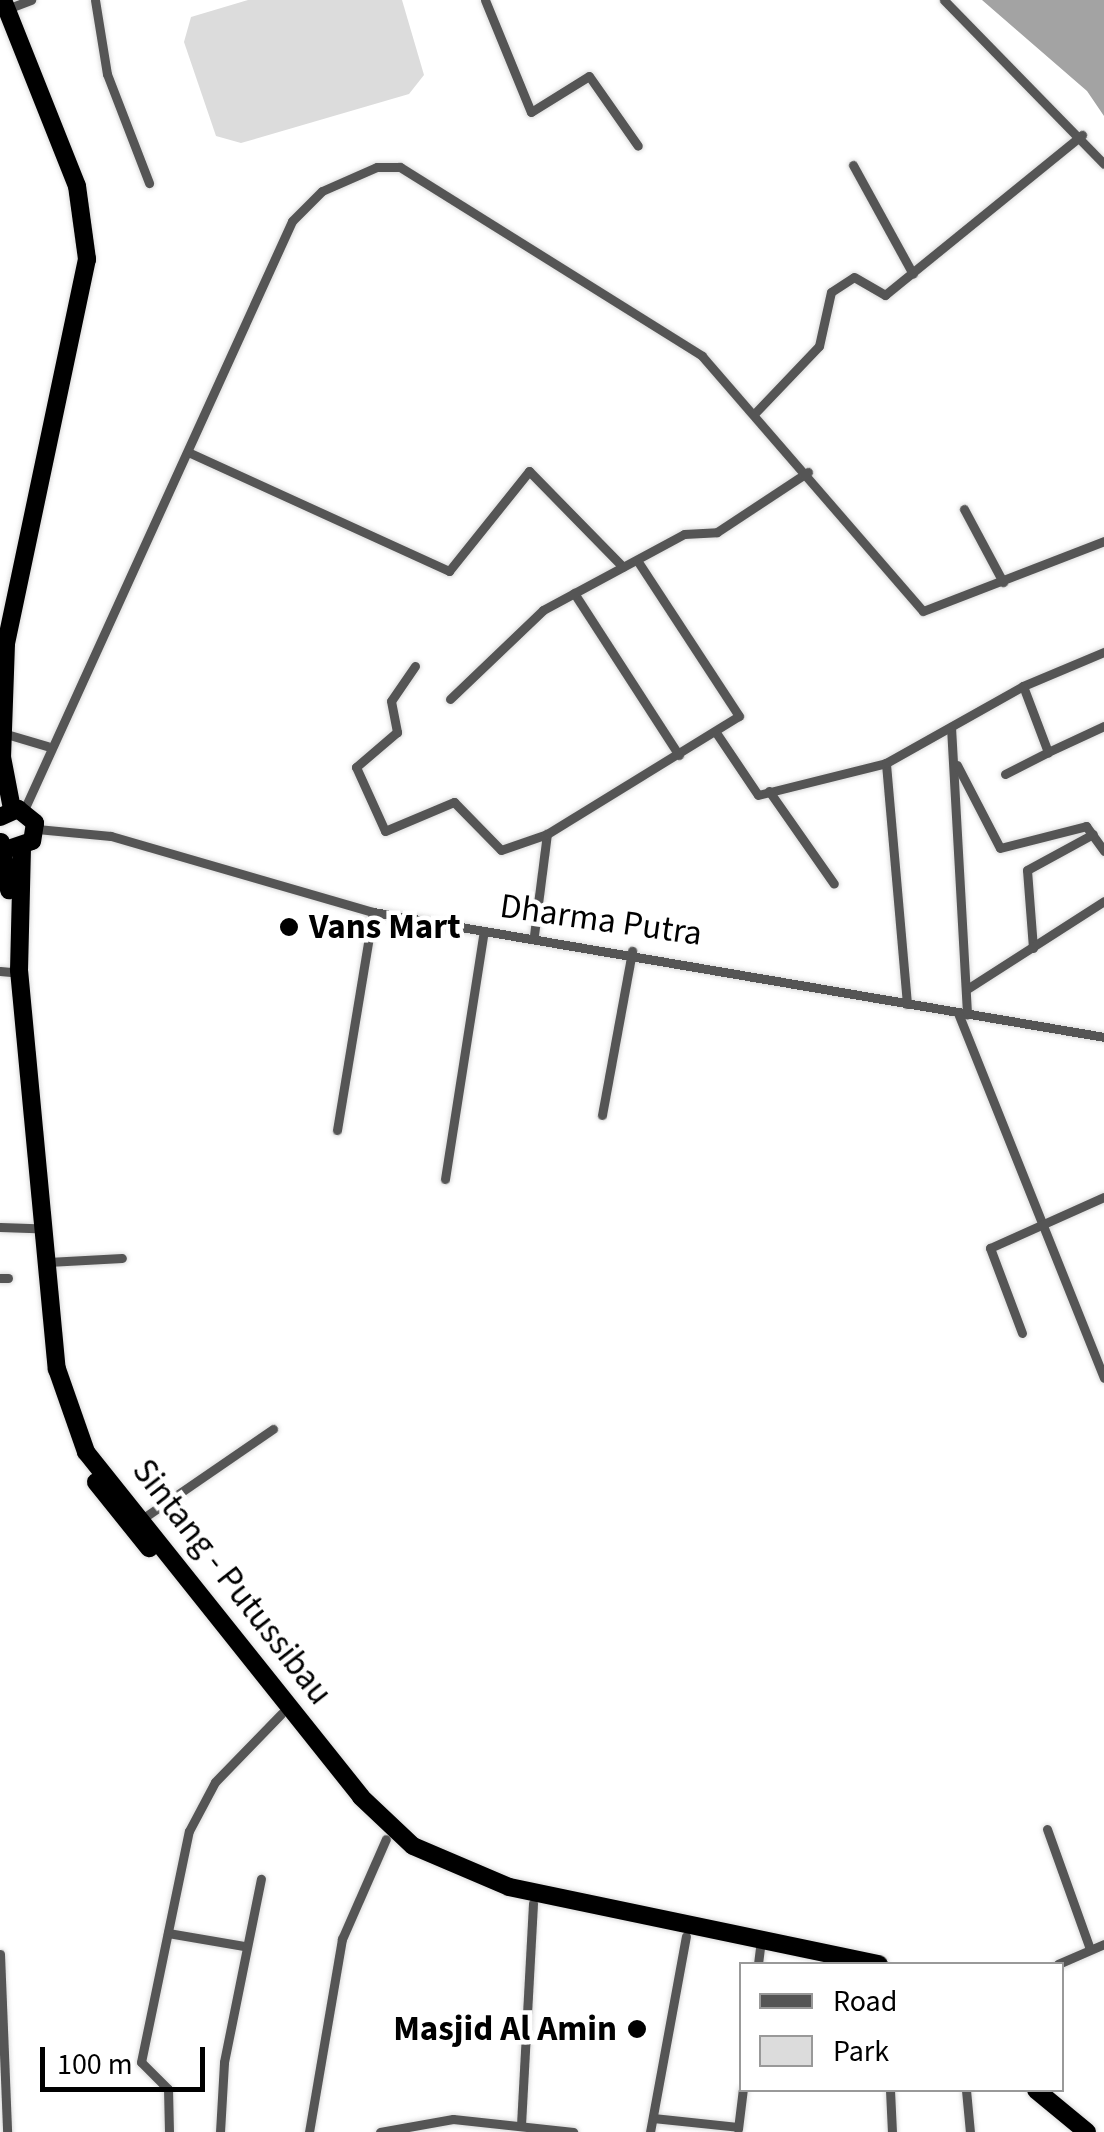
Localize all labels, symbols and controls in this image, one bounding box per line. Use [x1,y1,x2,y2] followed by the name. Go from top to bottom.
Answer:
[497,885,705,955] street label: Dharma Putra
[309,906,461,948] place label: Vans Mart
[278,916,300,938] marker: Vans Mart
[123,1451,341,1713] street label: Sintang - Putussibau
[739,1962,1064,2092] legend
[833,1980,897,2023] text: Road
[393,2008,617,2050] place label: Masjid Al Amin
[626,2018,648,2040] marker: Masjid Al Amin
[45,2027,210,2089] scale bar
[833,2030,889,2073] text: Park
[57,2043,133,2086] text: 100 m

